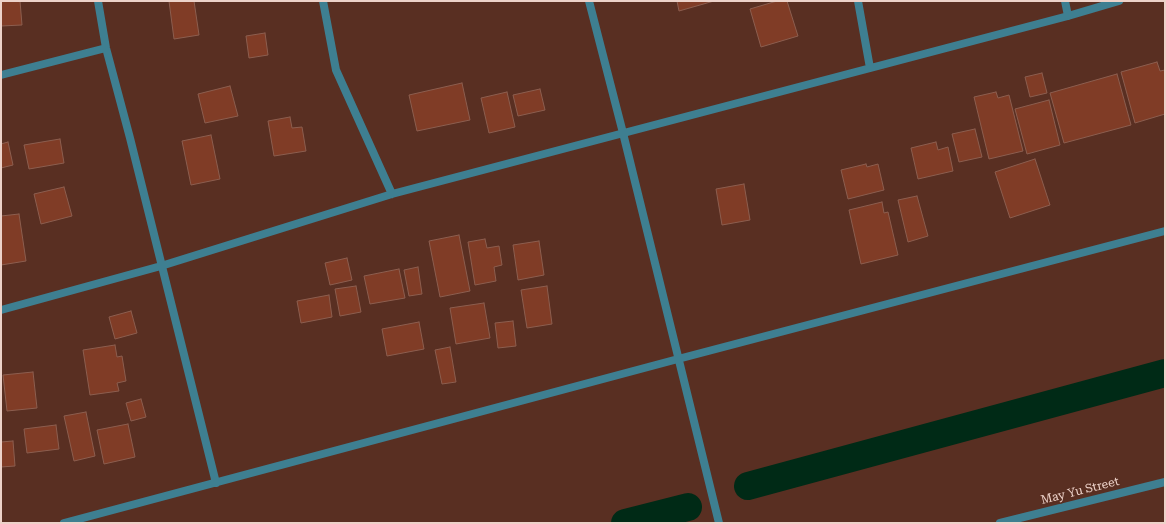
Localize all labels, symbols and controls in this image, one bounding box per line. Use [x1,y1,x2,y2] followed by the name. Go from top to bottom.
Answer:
[1039,474,1121,508] street label: May Yu Street

